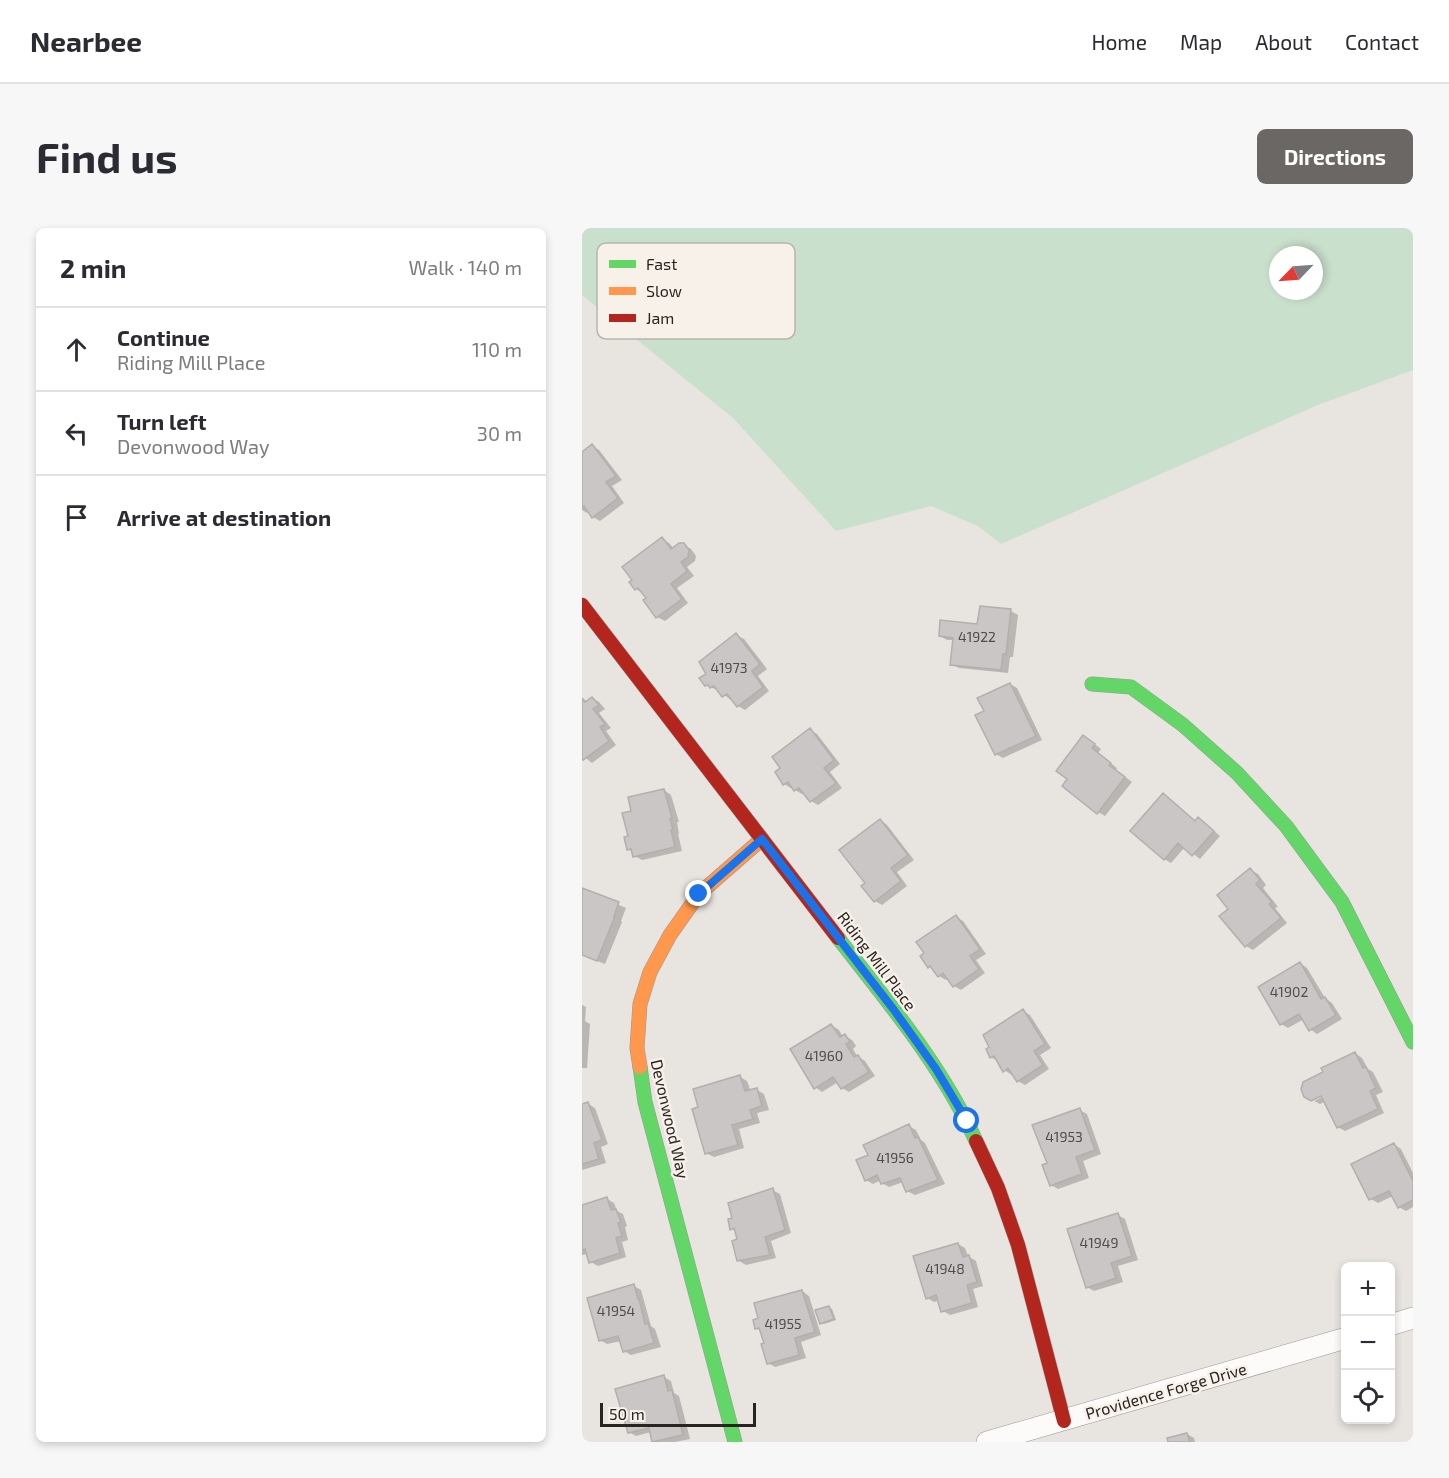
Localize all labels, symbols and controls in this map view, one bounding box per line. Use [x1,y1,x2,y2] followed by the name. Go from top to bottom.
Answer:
[30,24,142,58] text: Nearbee
[1091,29,1147,54] text: Home
[1180,29,1222,54] text: Map
[1255,29,1312,54] text: About
[1345,29,1419,54] text: Contact
[1257,129,1413,184] button: Directions
[36,131,178,181] text: Find us
[597,243,795,339] legend
[1269,246,1323,300] north arrow
[60,252,126,283] text: 2 min
[646,254,677,273] text: Fast
[408,255,522,279] text: Walk · 140 m
[646,281,682,300] text: Slow
[646,308,674,327] text: Jam
[117,324,210,350] text: Continue
[60,333,93,366] icon: ahead
[472,337,522,361] text: 110 m
[117,350,265,374] text: Riding Mill Place
[117,408,206,434] text: Turn left
[60,417,93,450] icon: left
[477,421,522,445] text: 30 m
[117,434,270,458] text: Devonwood Way
[60,501,93,534] icon: arrive
[117,504,331,530] text: Arrive at destination
[958,628,996,645] house number: 41922
[710,659,748,676] house number: 41973
[685,880,711,906] route end
[834,908,921,1014] street label: Riding Mill Place
[1270,983,1308,1000] house number: 41902
[805,1047,843,1064] house number: 41960
[648,1057,694,1181] street label: Devonwood Way
[953,1107,979,1133] route start
[1045,1128,1083,1145] house number: 41953
[876,1149,914,1166] house number: 41956
[1080,1234,1118,1251] house number: 41949
[925,1260,965,1277] house number: 41948
[1341,1262,1395,1424] map controls
[1341,1262,1395,1316] button: +
[597,1302,635,1319] house number: 41954
[764,1315,802,1332] house number: 41955
[1341,1316,1395,1370] button: −
[1083,1358,1249,1423] street label: Providence Forge Drive
[1341,1370,1395,1424] button: locate
[600,1400,756,1428] scale bar
[609,1404,645,1423] text: 50 m

